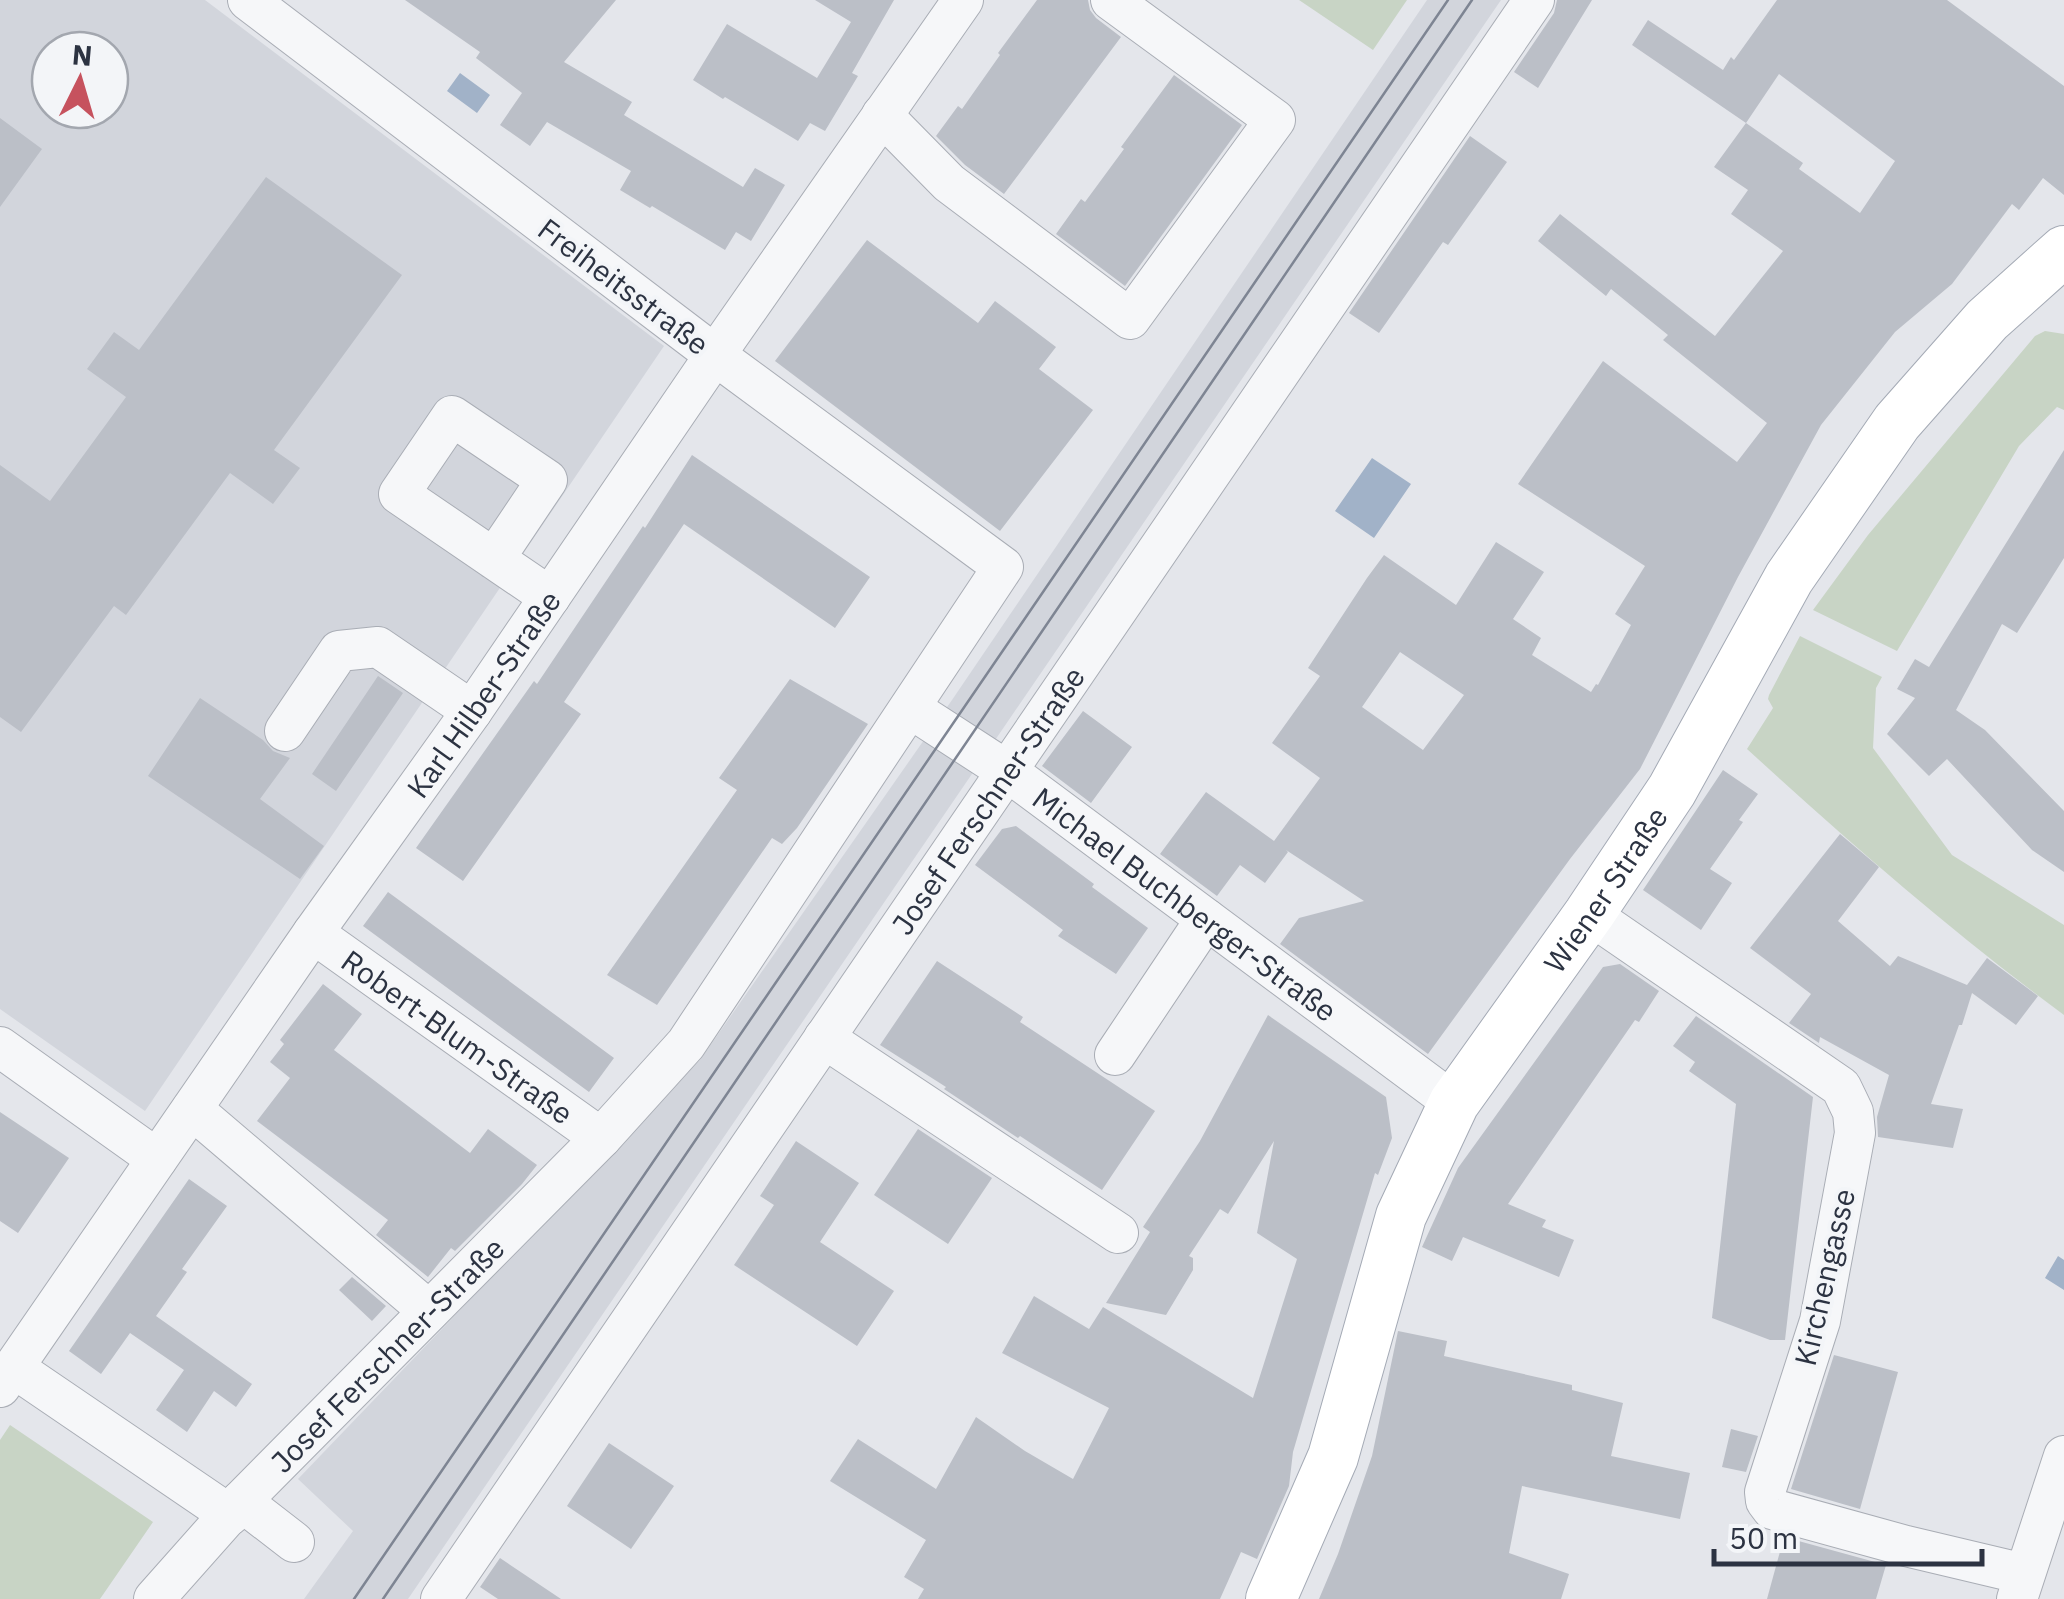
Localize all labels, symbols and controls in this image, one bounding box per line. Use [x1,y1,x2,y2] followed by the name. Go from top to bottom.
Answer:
[30,30,130,130] north arrow
[71,35,94,74] text: N
[531,209,717,363] street label: Freiheitsstraße
[397,582,568,805] street label: Karl Hilber-Straße
[882,658,1093,941] street label: Josef Ferschner-Straße
[1026,778,1345,1029] street label: Michael Buchberger-Straße
[1534,798,1675,980] street label: Wiener Straße
[334,940,582,1132] street label: Robert-Blum-Straße
[1785,1185,1863,1369] street label: Kirchengasse
[262,1228,512,1480] street label: Josef Ferschner-Straße
[1714,1504,1982,1566] scale bar
[1729,1518,1798,1557] text: 50 m

